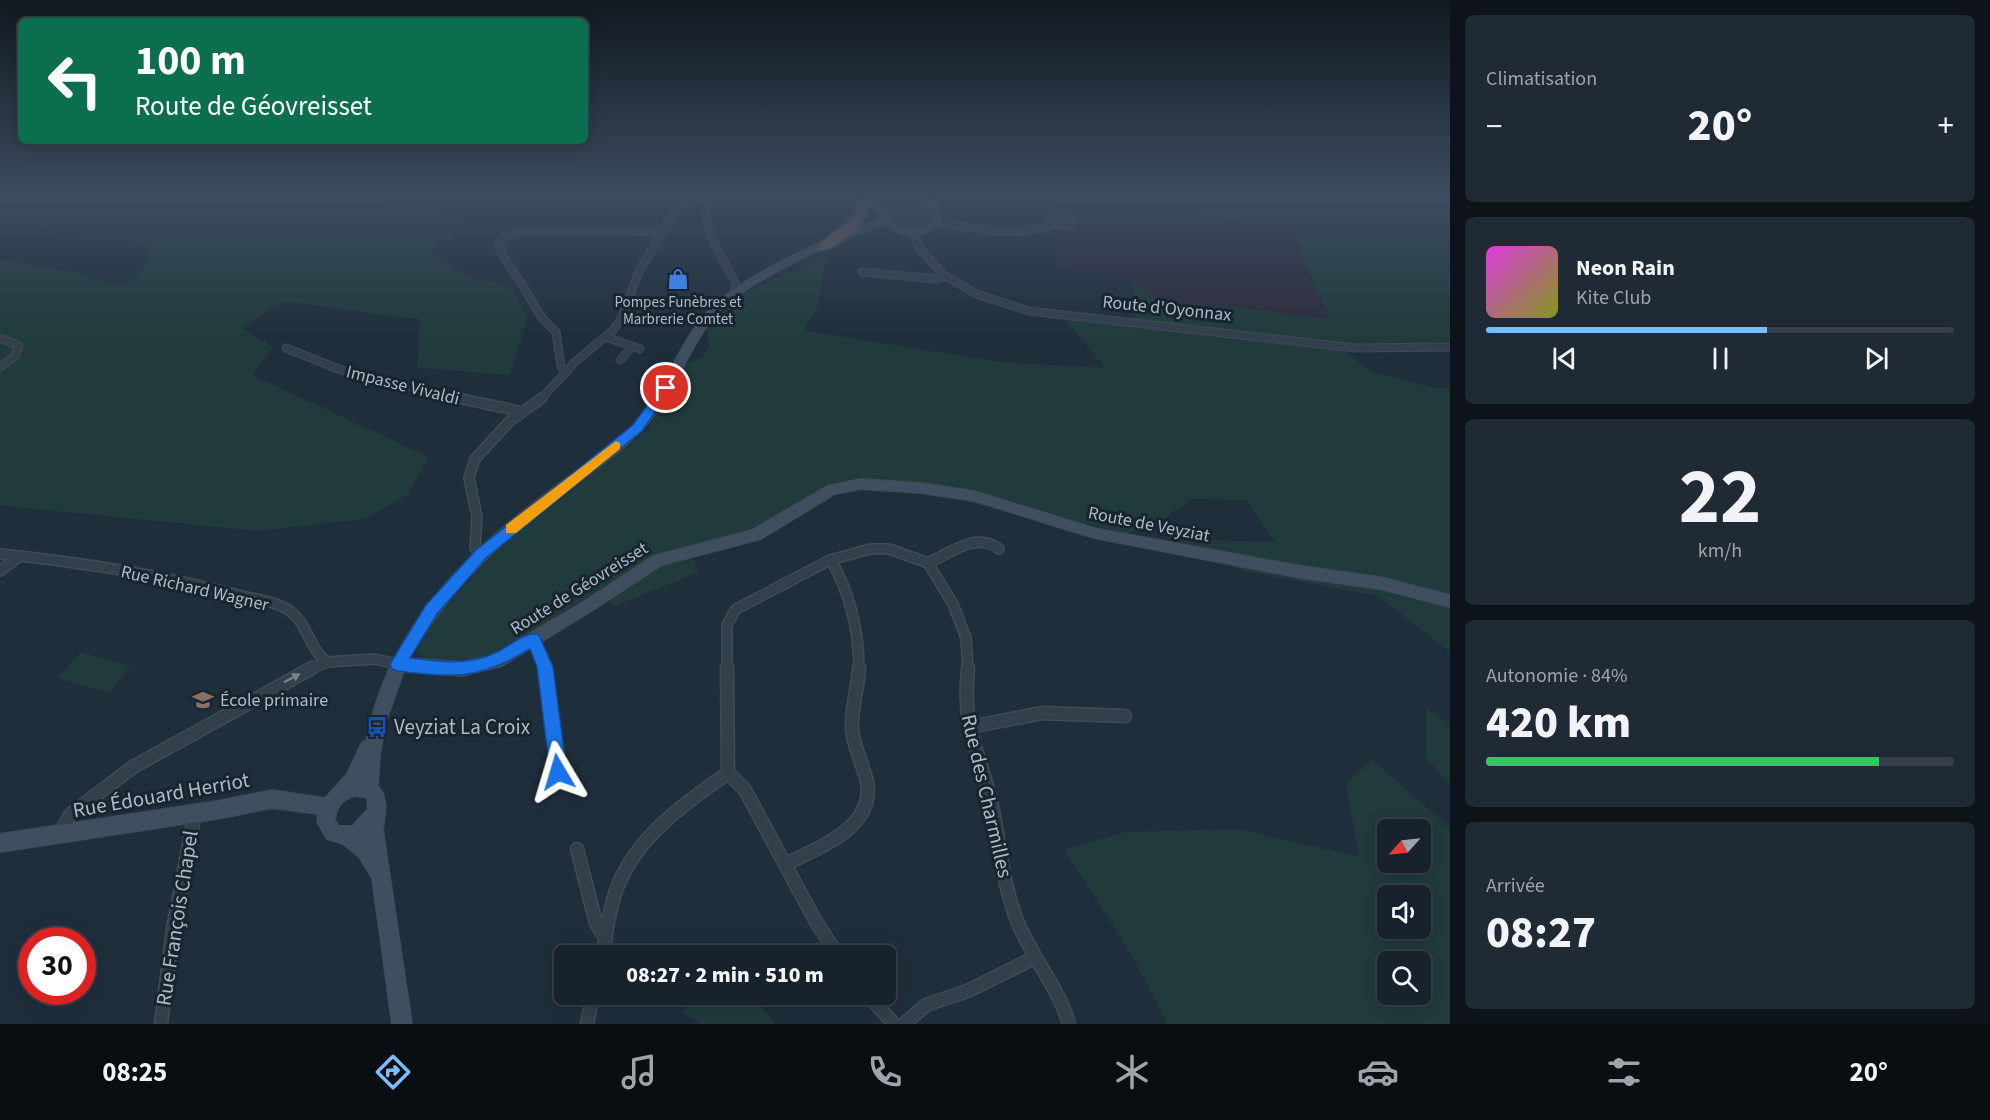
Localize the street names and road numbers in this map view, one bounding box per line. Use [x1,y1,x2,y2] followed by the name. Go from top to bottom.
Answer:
[1101,289,1233,328] street label: Route d'Oyonnax
[344,359,462,412] street label: Impasse Vivaldi
[1086,500,1212,549] street label: Route de Veyziat
[506,536,653,641] street label: Route de Géovreisset
[119,559,272,618] street label: Rue Richard Wagner
[954,711,1020,881] street label: Rue des Charmilles
[70,765,252,825] street label: Rue Édouard Herriot
[148,828,206,1008] street label: Rue François Chapel

